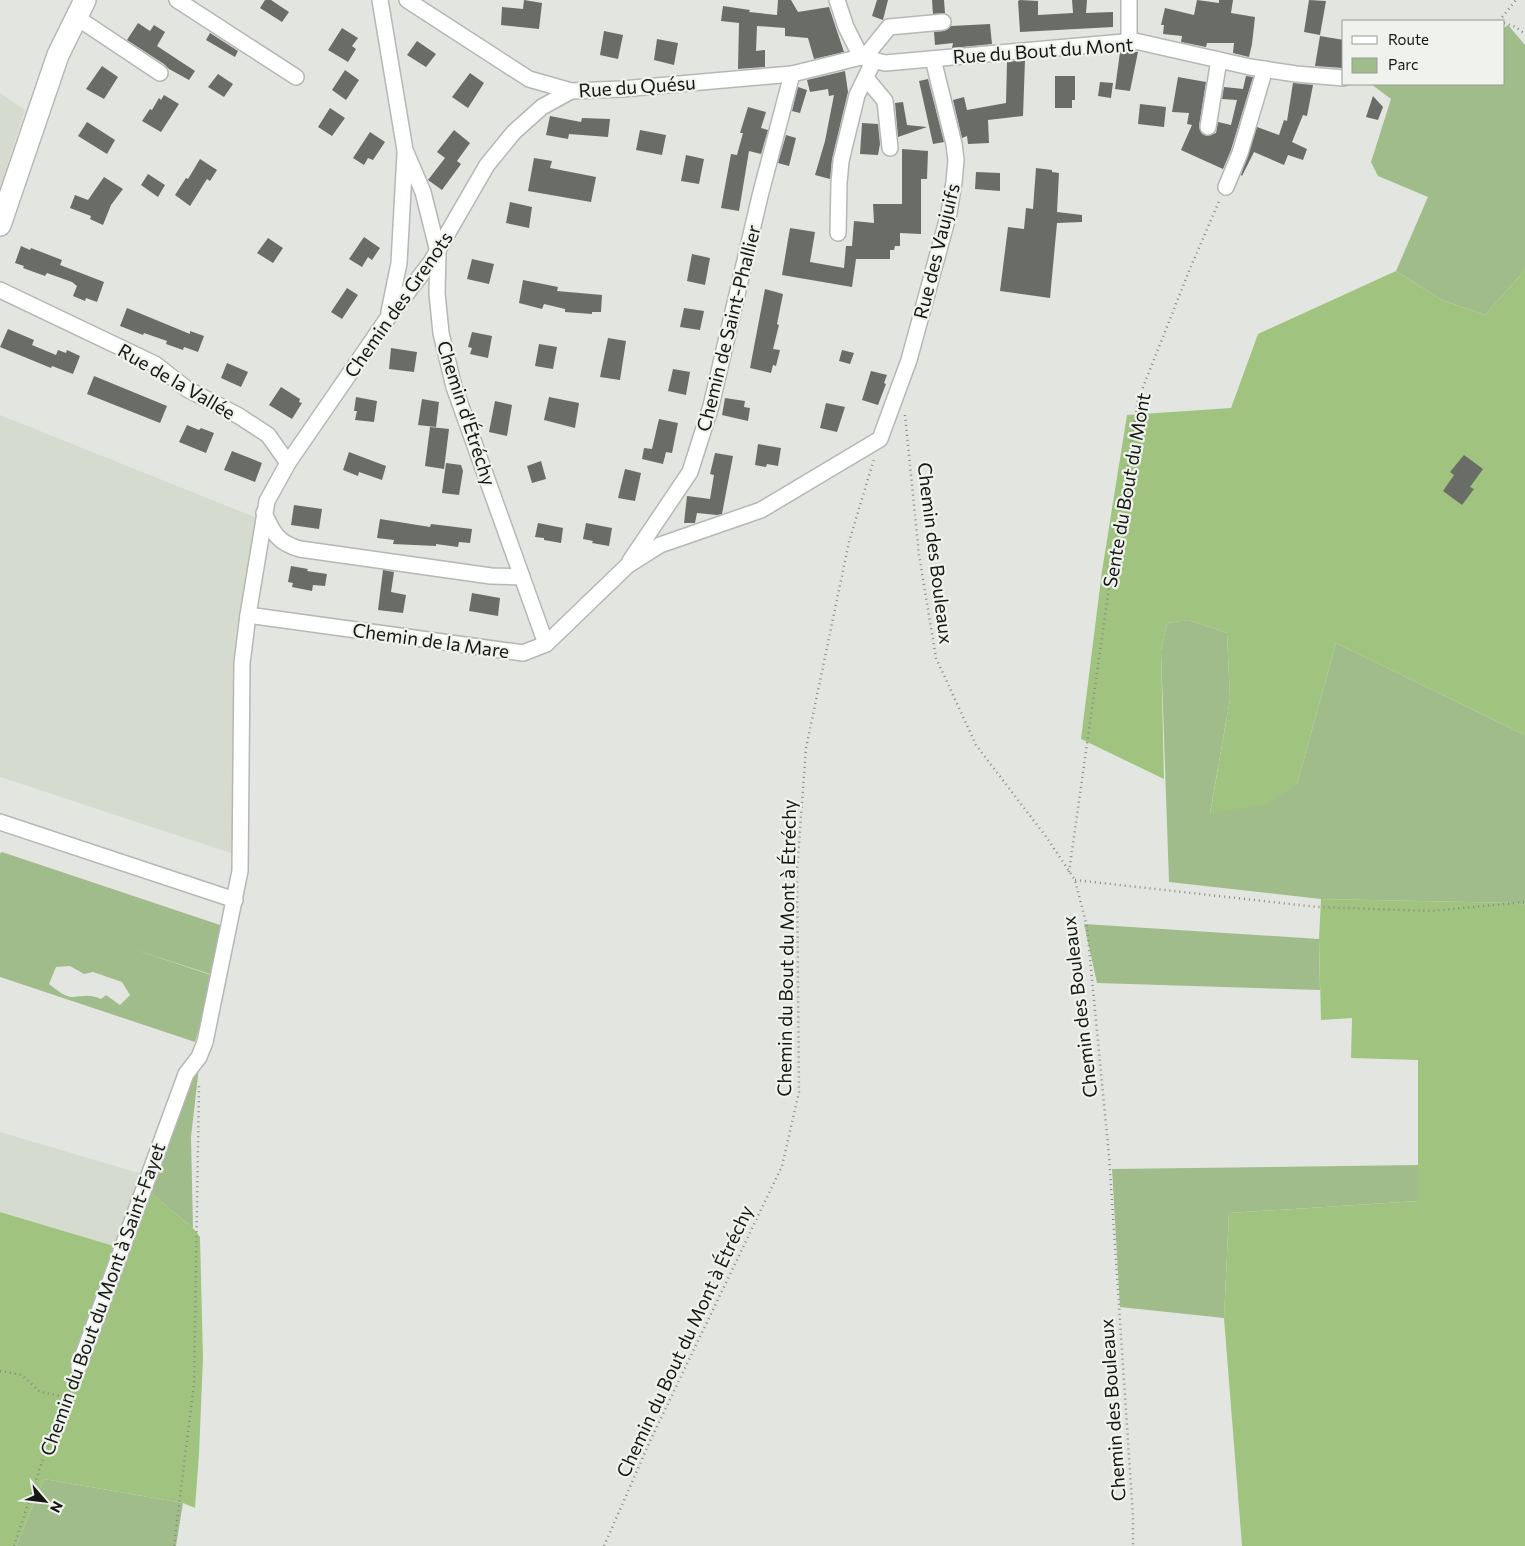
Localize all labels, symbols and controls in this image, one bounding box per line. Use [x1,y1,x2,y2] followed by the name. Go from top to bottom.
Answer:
[1342,20,1505,85] legend
[1388,30,1429,48] text: Route
[952,32,1134,68] street label: Rue du Bout du Mont
[1388,55,1418,73] text: Parc
[578,70,696,102] street label: Rue du Quésu
[908,181,964,321] street label: Rue des Vaujuifs
[691,222,765,434] street label: Chemin de Saint-Phallier
[339,227,457,381] street label: Chemin des Grenots
[114,338,240,424] street label: Rue de la Vallée
[433,338,501,488] street label: Chemin d'Étréchy
[1098,390,1155,589] street label: Sente du Bout du Mont
[913,461,959,645] street label: Chemin des Bouleaux
[351,618,511,662] street label: Chemin de la Mare
[772,799,800,1097] street label: Chemin du Bout du Mont à Étréchy
[1056,915,1102,1099] street label: Chemin des Bouleaux
[35,1139,170,1459] street label: Chemin du Bout du Mont à Saint-Fayet
[611,1201,757,1481] street label: Chemin du Bout du Mont à Étréchy
[1094,1318,1130,1502] street label: Chemin des Bouleaux
[20,1476,70,1526] north arrow
[47,1499,67,1516] text: N

